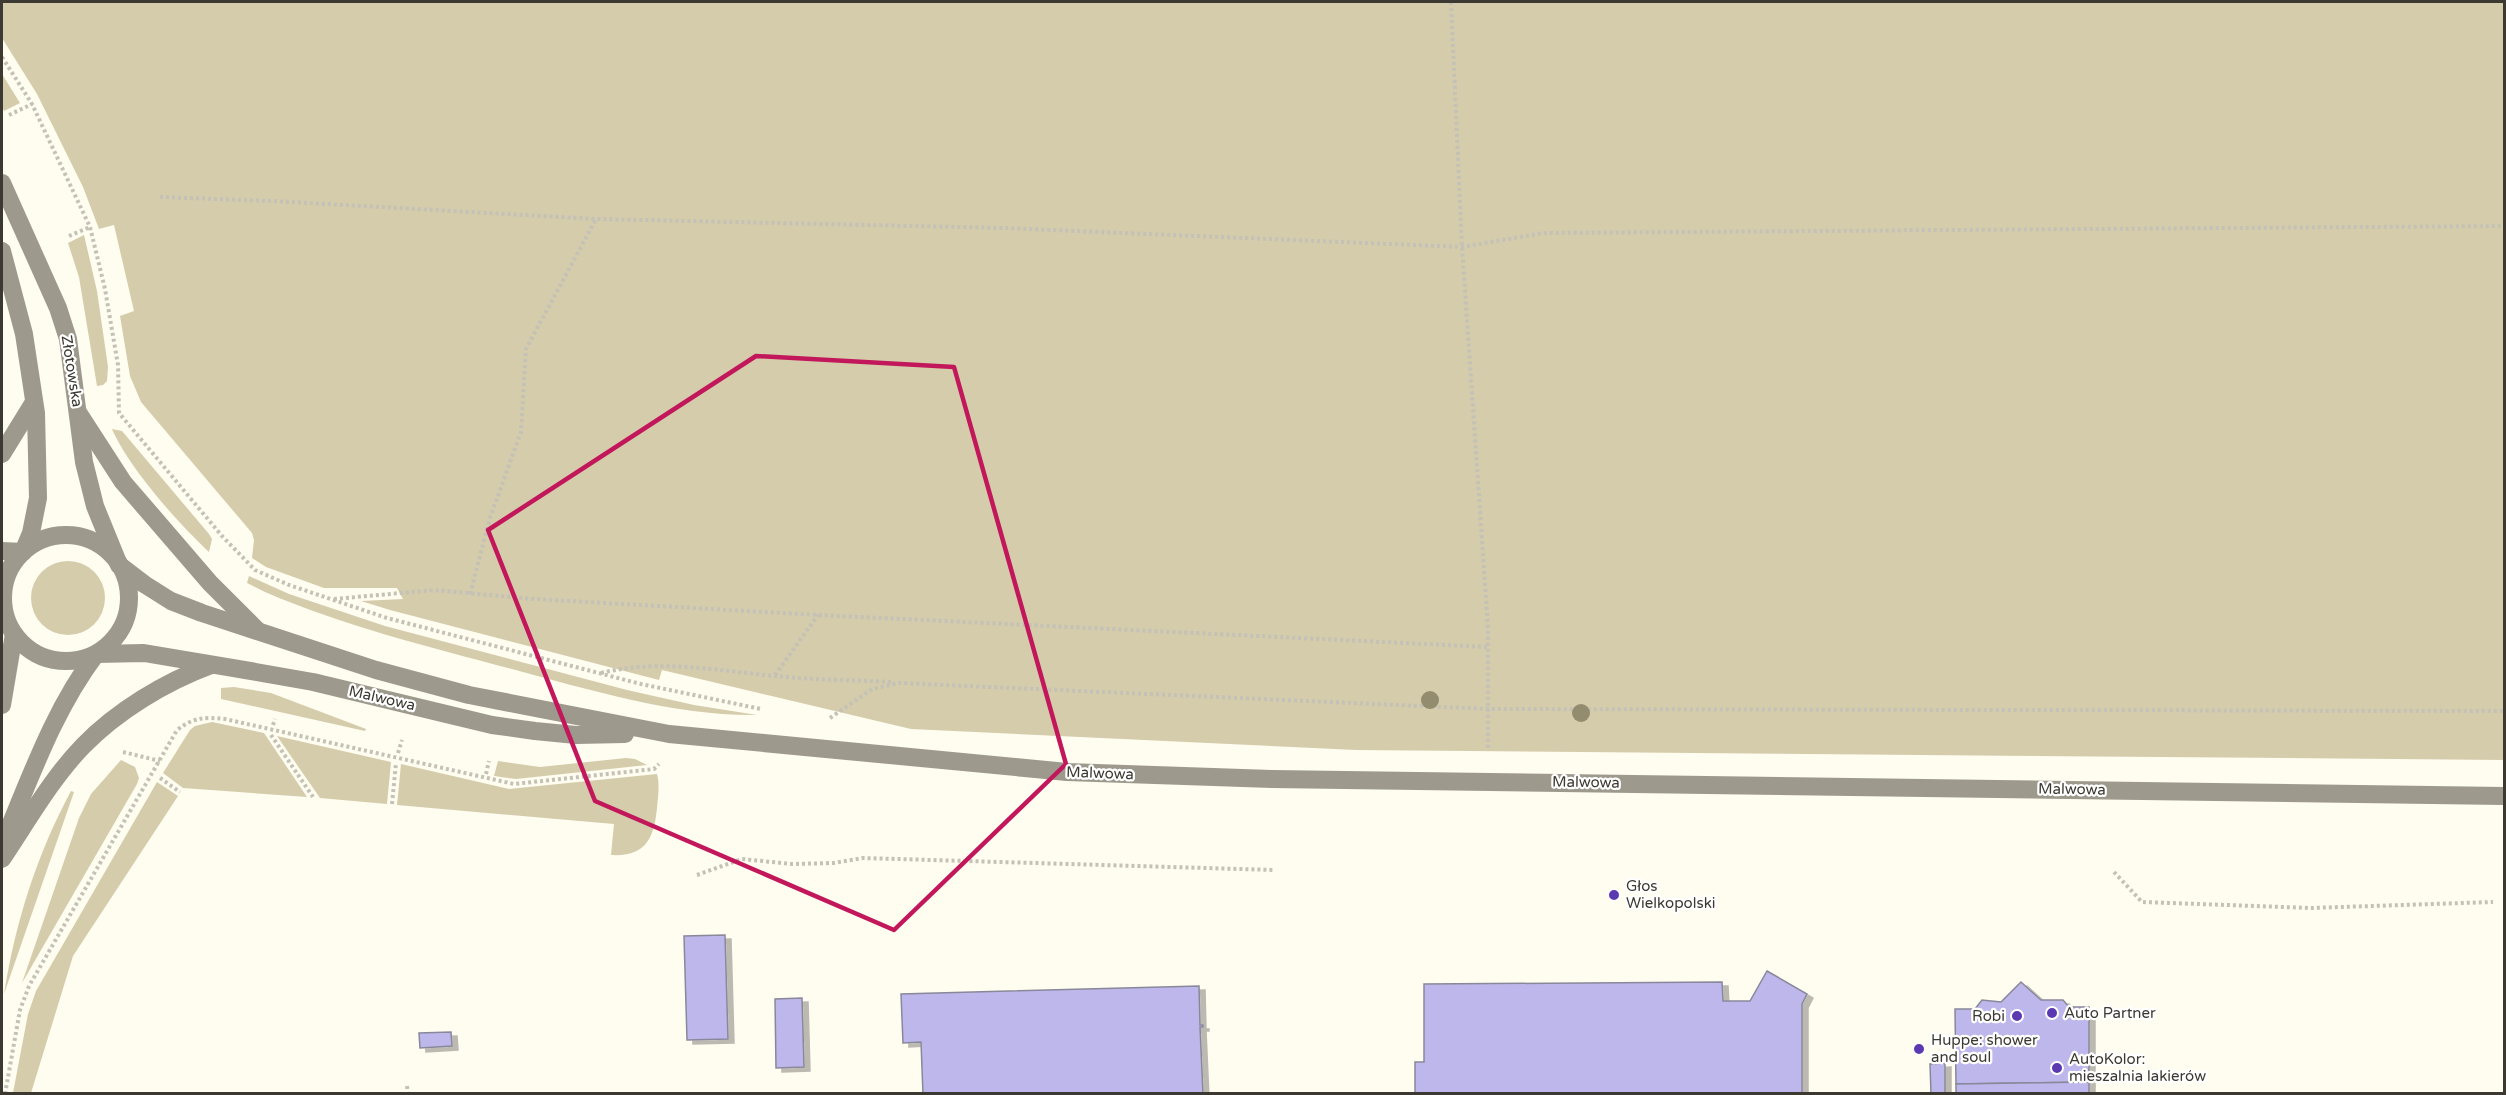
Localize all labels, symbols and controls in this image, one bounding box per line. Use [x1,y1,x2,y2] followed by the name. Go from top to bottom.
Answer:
[57,334,87,408] street label: Złotowska
[347,682,417,714] street label: Malwowa
[1066,763,1134,783] street label: Malwowa
[1552,772,1620,792] street label: Malwowa
[2038,779,2106,799] street label: Malwowa
[1626,877,1716,912] place label: Głos Wielkopolski
[1607,888,1621,902] marker: Głos Wielkopolski
[2064,1004,2156,1022] place label: Auto Partner
[2045,1006,2059,1020] marker: Auto Partner
[1972,1007,2005,1025] place label: Robi
[2010,1009,2024,1023] marker: Robi
[1931,1031,2038,1066] place label: Huppe: shower and soul
[1912,1042,1926,1056] marker: Huppe: shower and soul
[2069,1050,2206,1085] place label: AutoKolor: mieszalnia lakierów
[2050,1061,2064,1075] marker: AutoKolor: mieszalnia lakierów

